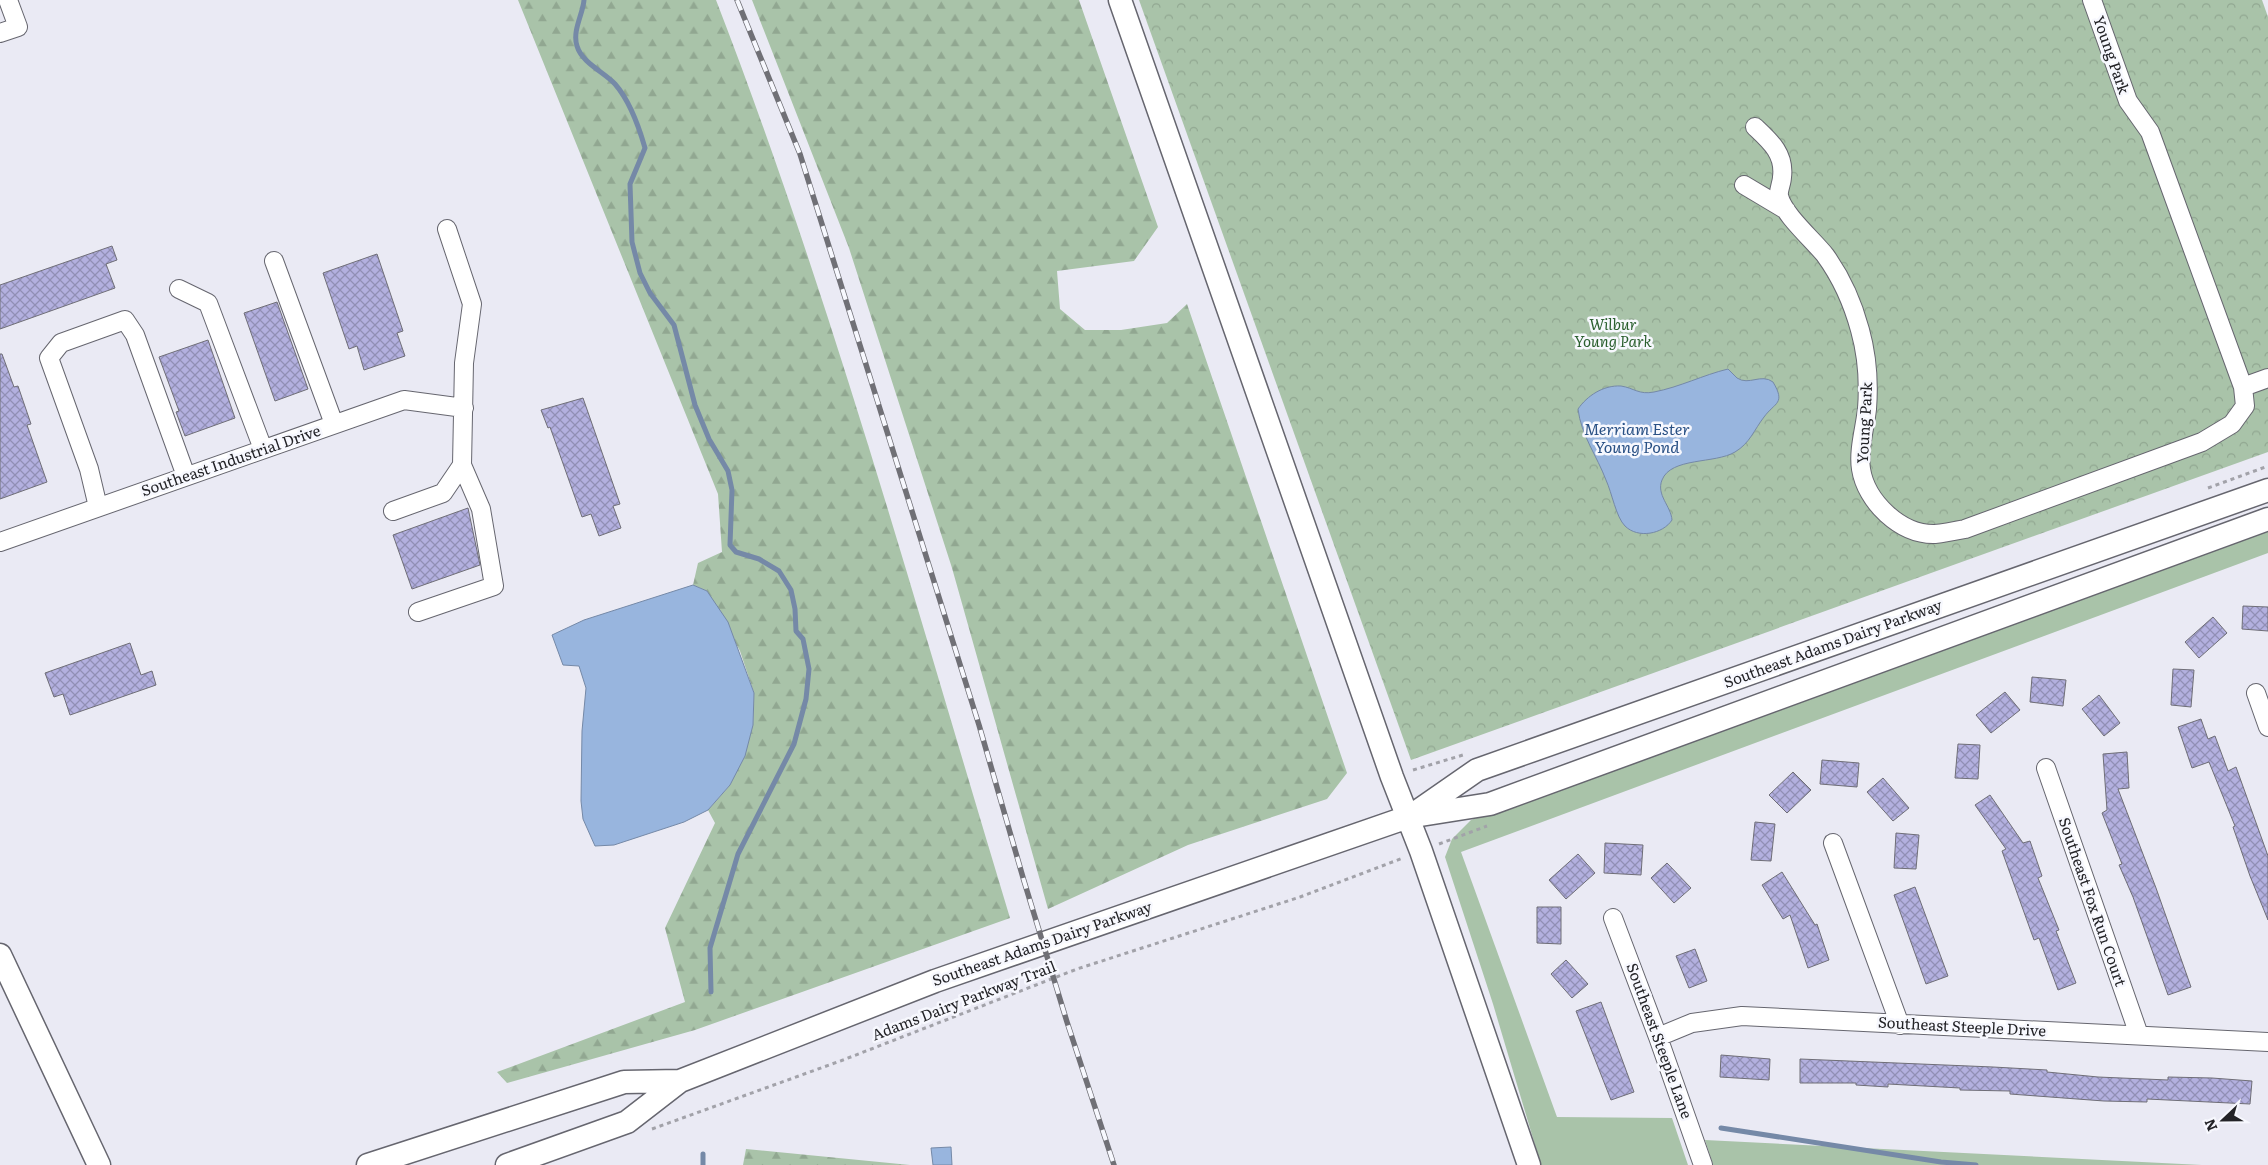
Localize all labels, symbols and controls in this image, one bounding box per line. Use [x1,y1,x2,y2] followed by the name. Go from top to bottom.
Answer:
[2088,12,2137,98] street label: Young Park
[1574,312,1652,352] park label: Wilbur Young Park
[1850,381,1877,464] street label: Young Park
[1584,416,1690,458] water label: Merriam Ester Young Pond
[138,418,324,501] street label: Southeast Industrial Drive
[1720,592,1945,693] street label: Southeast Adams Dairy Parkway
[2054,814,2133,989] street label: Southeast Fox Run Court
[929,894,1155,991] street label: Southeast Adams Dairy Parkway
[868,954,1059,1045] street label: Adams Dairy Parkway Trail
[1622,959,1699,1122] street label: Southeast Steeple Lane
[1877,1010,2047,1041] street label: Southeast Steeple Drive
[2198,1095,2248,1145] north arrow
[2198,1116,2221,1134] text: N

